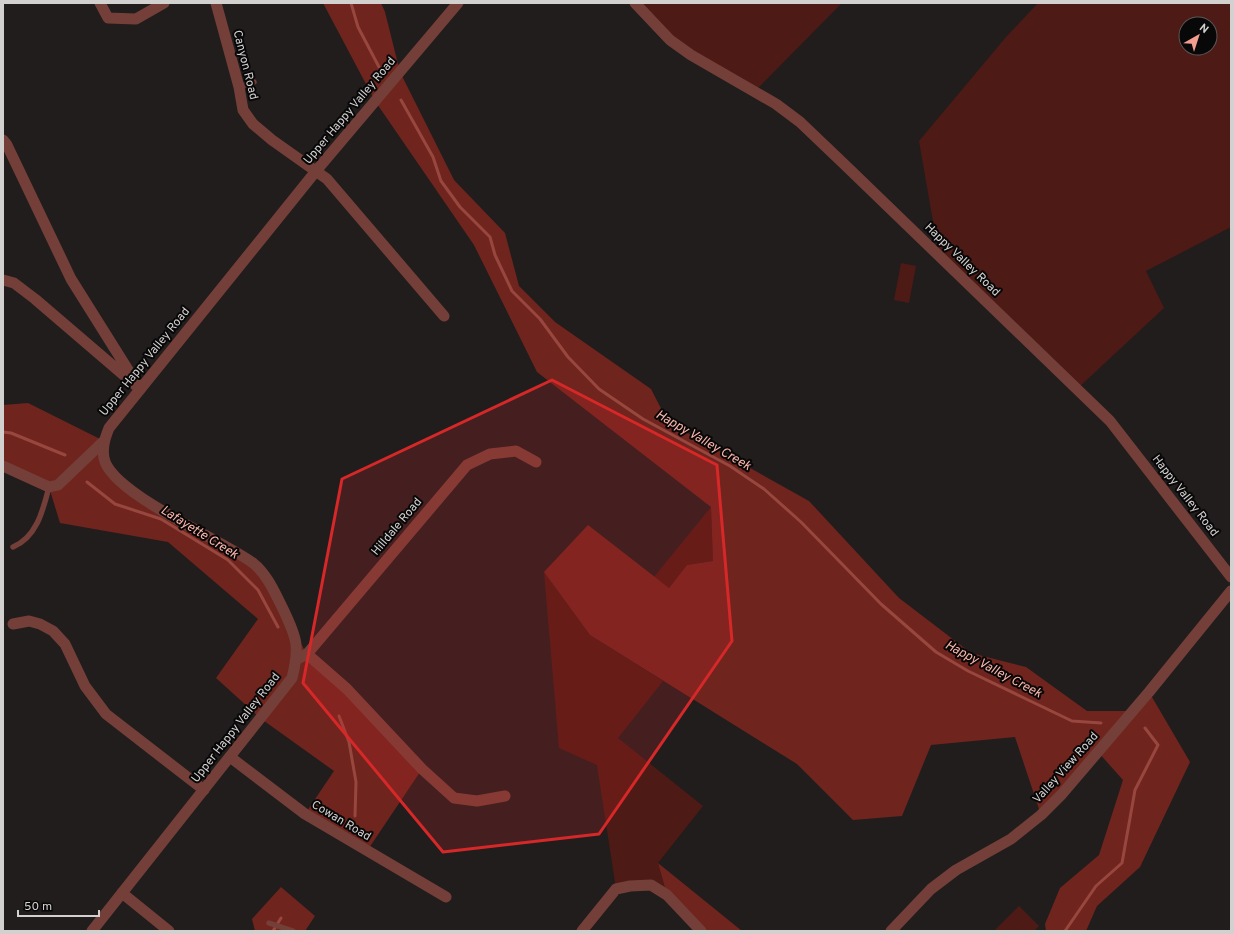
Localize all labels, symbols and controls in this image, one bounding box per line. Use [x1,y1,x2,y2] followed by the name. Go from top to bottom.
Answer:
[1178,16,1218,56] north arrow
[1196,21,1211,37] text: N
[229,28,261,102] street label: Canyon Road
[300,54,400,168] street label: Upper Happy Valley Road
[921,220,1003,300] street label: Happy Valley Road
[96,304,194,420] street label: Upper Happy Valley Road
[653,407,754,475] water label: Happy Valley Creek
[1148,452,1222,540] street label: Happy Valley Road
[368,495,426,559] street label: Hilldale Road
[157,503,241,563] water label: Lafayette Creek
[942,638,1045,702] water label: Happy Valley Creek
[188,670,284,786] street label: Upper Happy Valley Road
[1030,729,1102,807] street label: Valley View Road
[308,797,374,845] street label: Cowan Road
[18,892,99,918] scale bar
[24,899,52,915] text: 50 m

